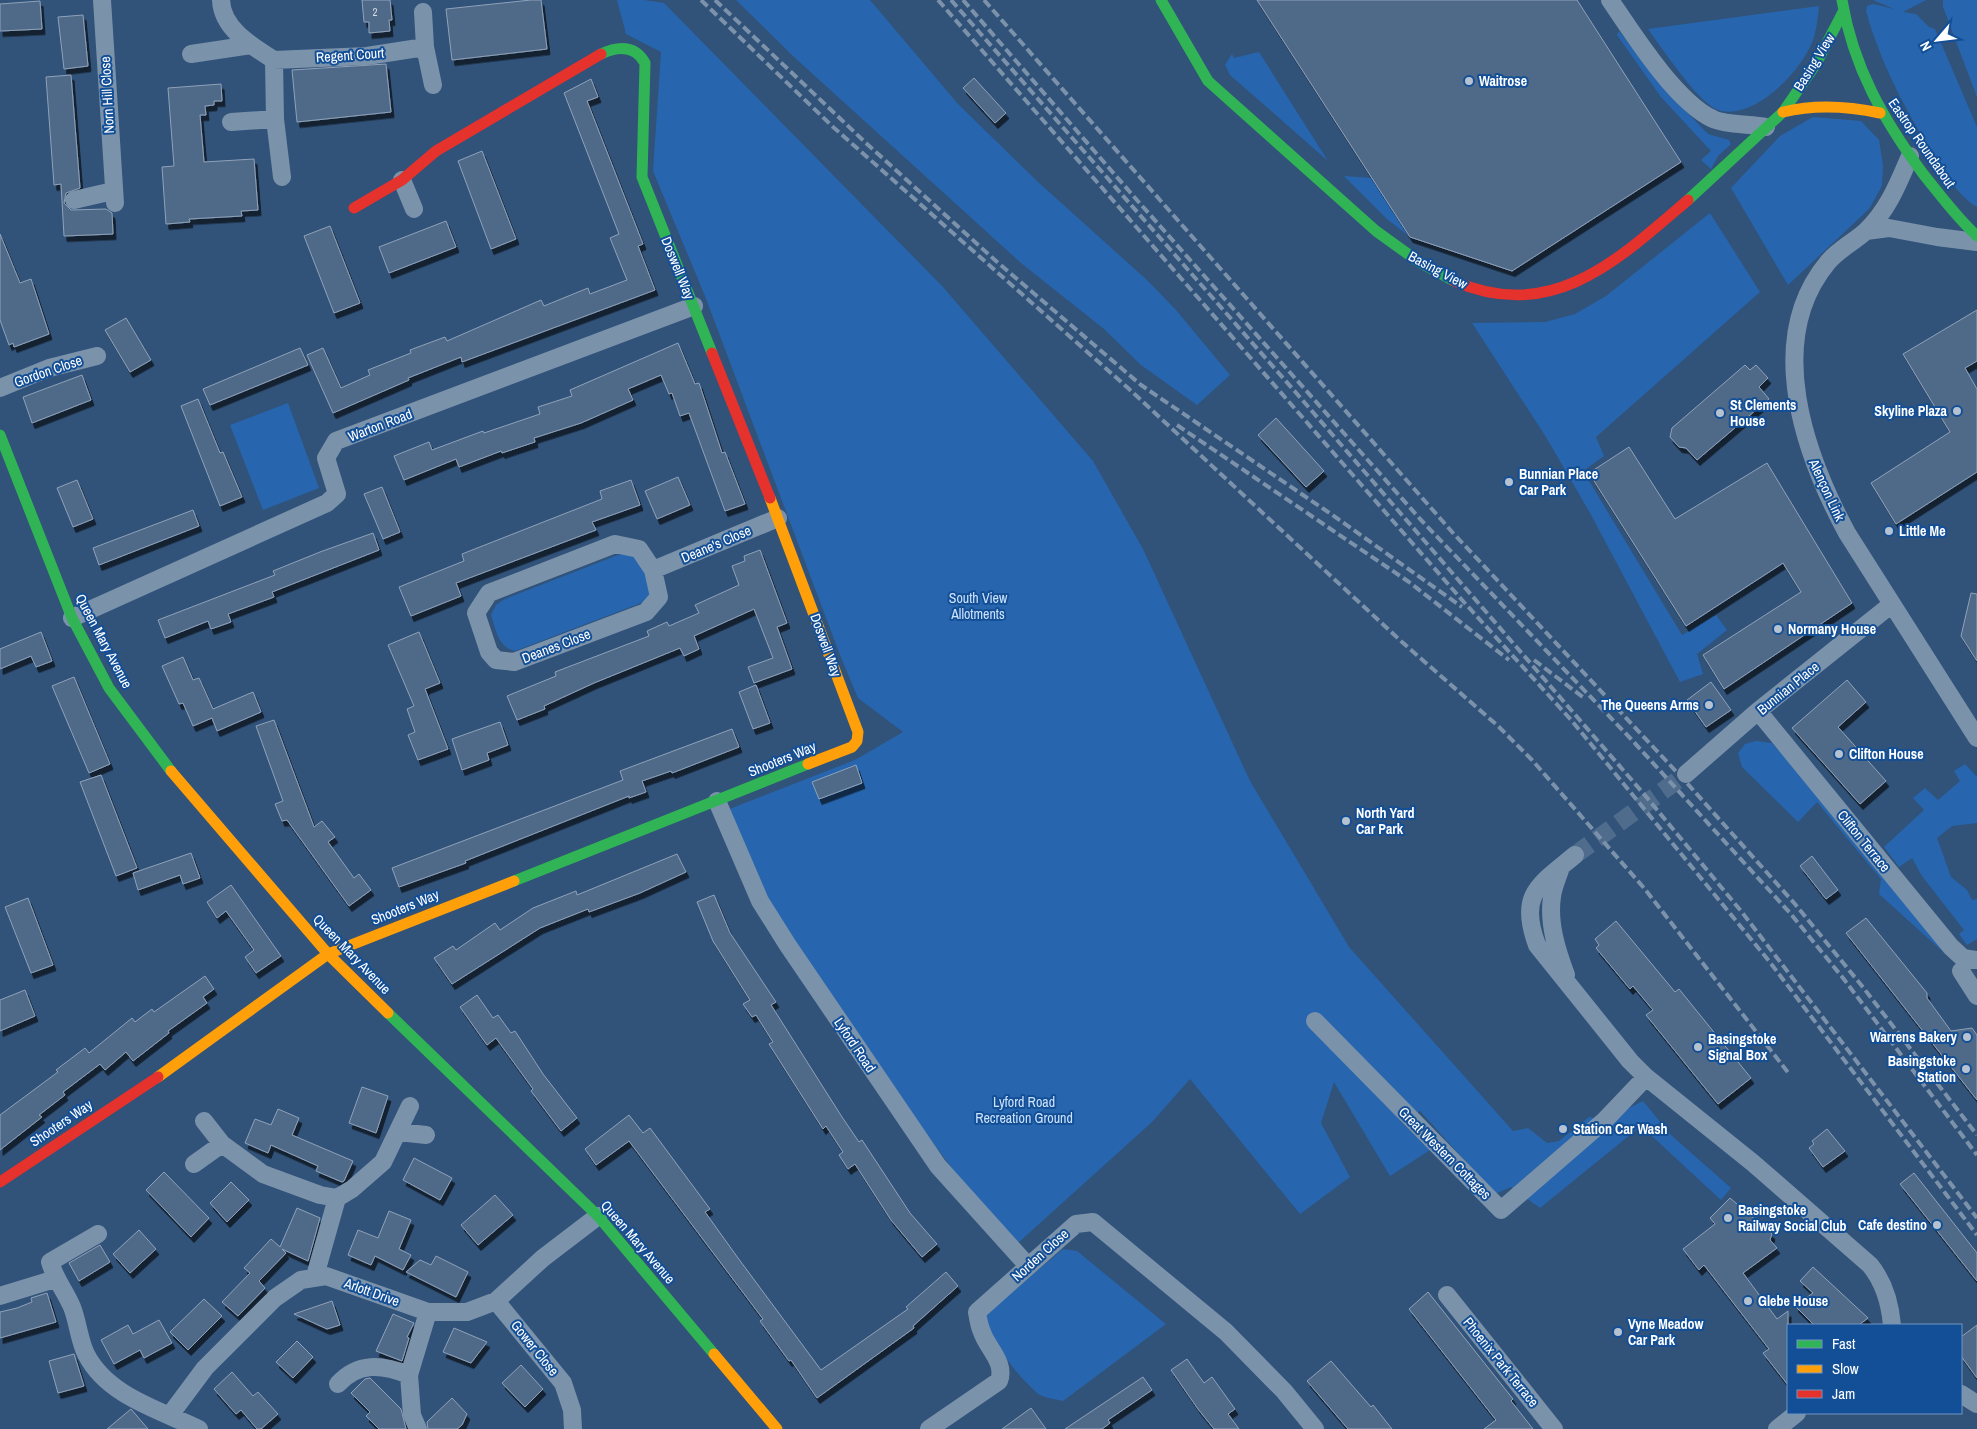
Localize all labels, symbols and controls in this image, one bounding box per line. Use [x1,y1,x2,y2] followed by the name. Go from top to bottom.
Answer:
[372,5,378,19] house number: 2
[1912,15,1962,65] north arrow
[1789,29,1839,94] street label: Basing View
[1916,38,1935,54] text: N
[315,44,385,66] street label: Regent Court
[96,56,118,134] street label: Norn Hill Close
[1479,72,1527,90] place label: Waitrose
[1463,75,1475,87] marker: Waitrose
[1884,95,1960,191] street label: Eastrop Roundabout
[657,234,699,302] street label: Doswell Way
[1405,247,1471,293] street label: Basing View
[12,351,84,391] street label: Gordon Close
[1730,396,1796,430] place label: St Clements House
[1874,402,1948,420] place label: Skyline Plaza
[345,405,415,445] street label: Warton Road
[1951,405,1963,417] marker: Skyline Plaza
[1714,407,1726,419] marker: St Clements House
[1804,455,1849,524] street label: Alençon Link
[1519,465,1598,499] place label: Bunnian Place Car Park
[1503,476,1515,488] marker: Bunnian Place Car Park
[678,521,754,567] street label: Deane's Close
[1899,522,1946,540] place label: Little Me
[1883,525,1895,537] marker: Little Me
[949,589,1008,623] park label: South View Allotments
[72,591,136,691] street label: Queen Mary Avenue
[806,611,846,679] street label: Doswell Way
[1788,620,1876,638] place label: Normany House
[1772,623,1784,635] marker: Normany House
[519,625,593,667] street label: Deanes Close
[1753,658,1823,718] street label: Bunnian Place
[1601,696,1699,714] place label: The Queens Arms
[1703,699,1715,711] marker: The Queens Arms
[745,737,819,781] street label: Shooters Way
[1849,745,1924,763] place label: Clifton House
[1833,748,1845,760] marker: Clifton House
[1356,804,1415,838] place label: North Yard Car Park
[1834,806,1894,876] street label: Clifton Terrace
[1340,815,1352,827] marker: North Yard Car Park
[368,885,442,929] street label: Shooters Way
[309,910,395,998] street label: Queen Mary Avenue
[830,1014,880,1076] street label: Lyford Road
[1870,1028,1958,1046] place label: Warrens Bakery
[1708,1030,1776,1064] place label: Basingstoke Signal Box
[1961,1031,1973,1043] marker: Warrens Bakery
[1692,1041,1704,1053] marker: Basingstoke Signal Box
[1888,1052,1956,1086] place label: Basingstoke Station
[1960,1063,1972,1075] marker: Basingstoke Station
[975,1093,1073,1127] park label: Lyford Road Recreation Ground
[26,1095,96,1151] street label: Shooters Way
[1395,1103,1495,1203] street label: Great Western Cottages
[1573,1120,1668,1138] place label: Station Car Wash
[1557,1123,1569,1135] marker: Station Car Wash
[597,1197,679,1287] street label: Queen Mary Avenue
[1738,1201,1846,1235] place label: Basingstoke Railway Social Club
[1722,1212,1734,1224] marker: Basingstoke Railway Social Club
[1858,1216,1927,1234] place label: Cafe destino
[1931,1219,1943,1231] marker: Cafe destino
[1008,1225,1072,1285] street label: Norden Close
[341,1273,402,1310] street label: Arlott Drive
[1758,1292,1828,1310] place label: Glebe House
[1742,1295,1754,1307] marker: Glebe House
[1459,1314,1543,1410] street label: Phoenix Park Terrace
[1628,1315,1704,1349] place label: Vyne Meadow Car Park
[507,1317,563,1379] street label: Gower Close
[1787,1324,1962,1414] legend
[1612,1326,1624,1338] marker: Vyne Meadow Car Park
[1832,1333,1856,1354] text: Fast
[1832,1358,1859,1379] text: Slow
[1832,1383,1855,1404] text: Jam

